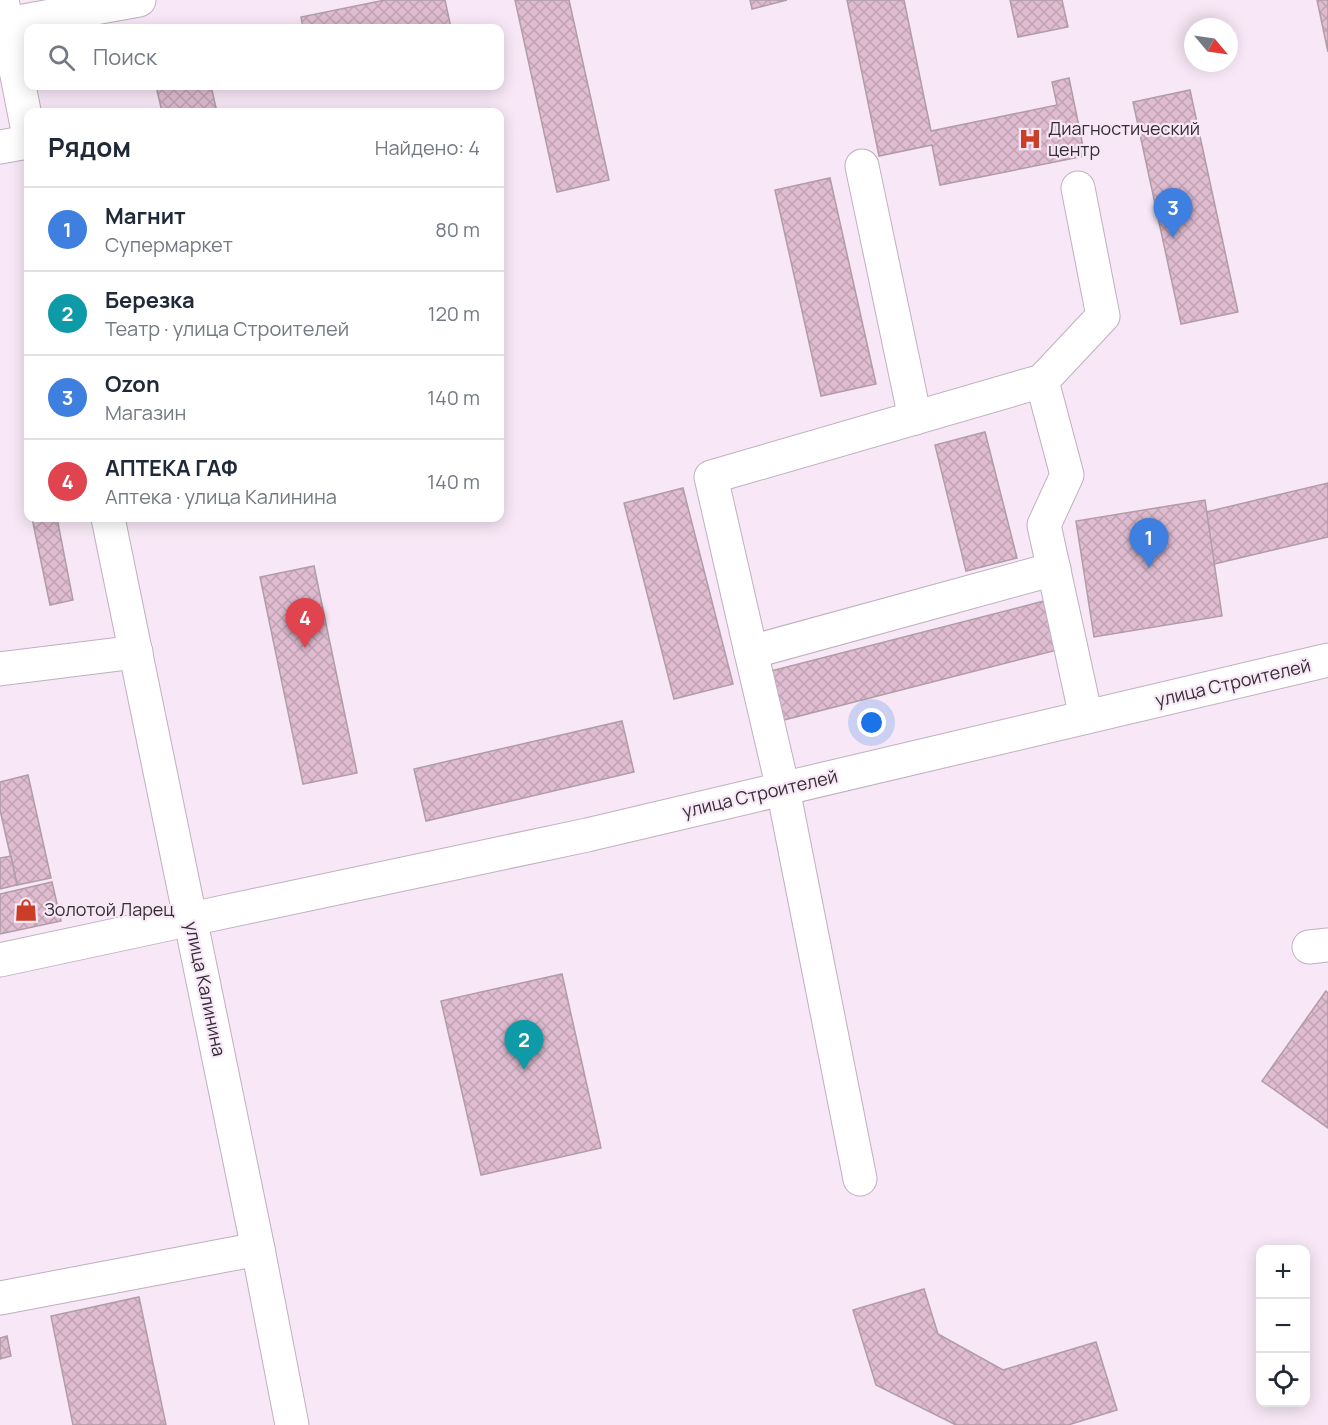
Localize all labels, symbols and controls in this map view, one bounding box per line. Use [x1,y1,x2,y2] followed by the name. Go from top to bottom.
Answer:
[1184,18,1238,72] north arrow
[24,24,504,90] search box
[45,41,78,74] icon: search
[93,42,157,72] text: Поиск
[1048,116,1200,161] place label: Диагностический центр
[1017,126,1043,152] hospital icon: Диагностический центр
[48,129,131,165] text: Рядом
[375,134,480,161] text: Найдено: 4
[1154,188,1192,238] pin: 3
[105,201,186,231] text: Магнит
[63,216,72,243] text: 1
[435,216,480,243] text: 80 m
[105,231,233,258] text: Супермаркет
[105,285,195,315] text: Березка
[62,300,73,327] text: 2
[428,300,480,327] text: 120 m
[105,315,349,342] text: Театр · улица Строителей
[105,369,160,399] text: Ozon
[62,384,73,411] text: 3
[427,384,480,411] text: 140 m
[105,399,186,426] text: Магазин
[105,453,237,483] text: АПТЕКА ГАФ
[61,468,74,495] text: 4
[427,468,480,495] text: 140 m
[105,483,337,510] text: Аптека · улица Калинина
[1130,518,1168,568] pin: 1
[286,598,324,648] pin: 4
[1153,652,1313,712] street label: улица Строителей
[857,708,886,737] your location
[680,763,840,823] street label: улица Строителей
[13,897,39,923] shop icon: Золотой Ларец
[44,897,174,921] place label: Золотой Ларец
[180,919,232,1058] street label: улица Калинина
[504,1020,544,1070] pin: 2
[1256,1245,1310,1407] map controls
[1256,1245,1310,1299] button: +
[1256,1299,1310,1353] button: −
[1256,1353,1310,1407] button: locate

